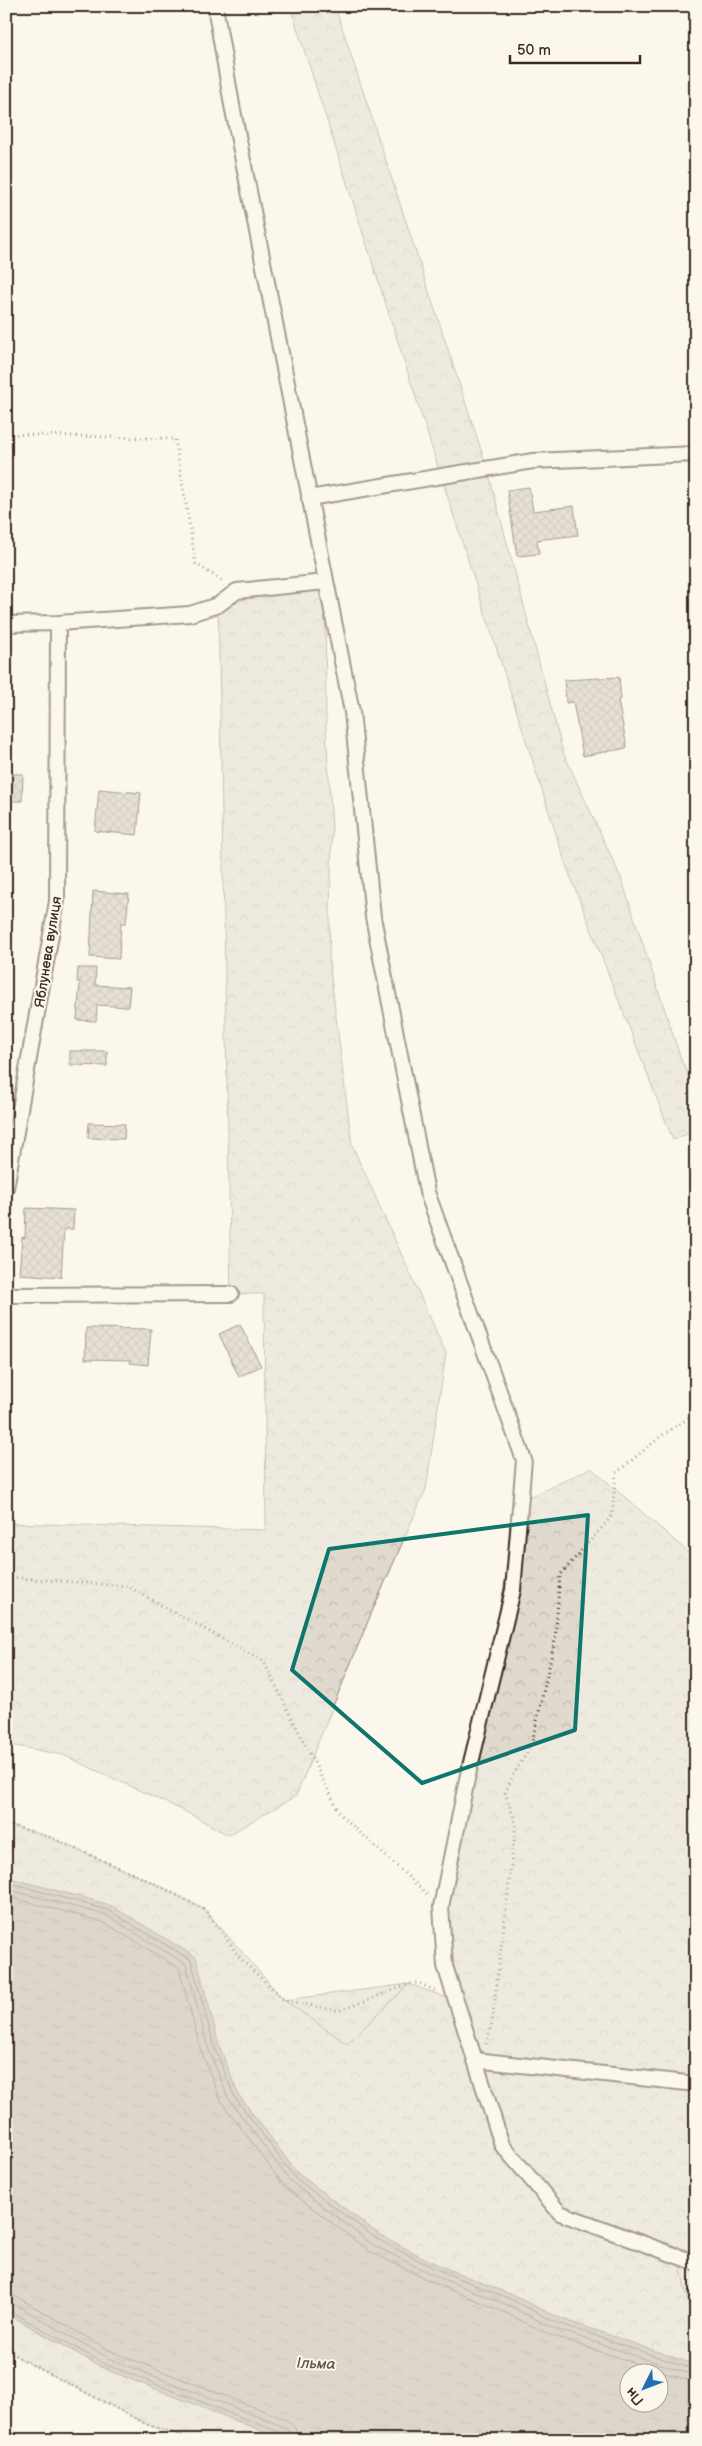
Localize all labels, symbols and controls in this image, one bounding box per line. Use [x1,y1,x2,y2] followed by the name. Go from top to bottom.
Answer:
[510,32,640,64] scale bar
[517,41,551,60] text: 50 m
[31,895,65,1009] street label: Яблунева вулиця
[296,2354,336,2374] water label: Ільма
[620,2364,670,2414] north arrow
[622,2384,647,2409] text: Пн

